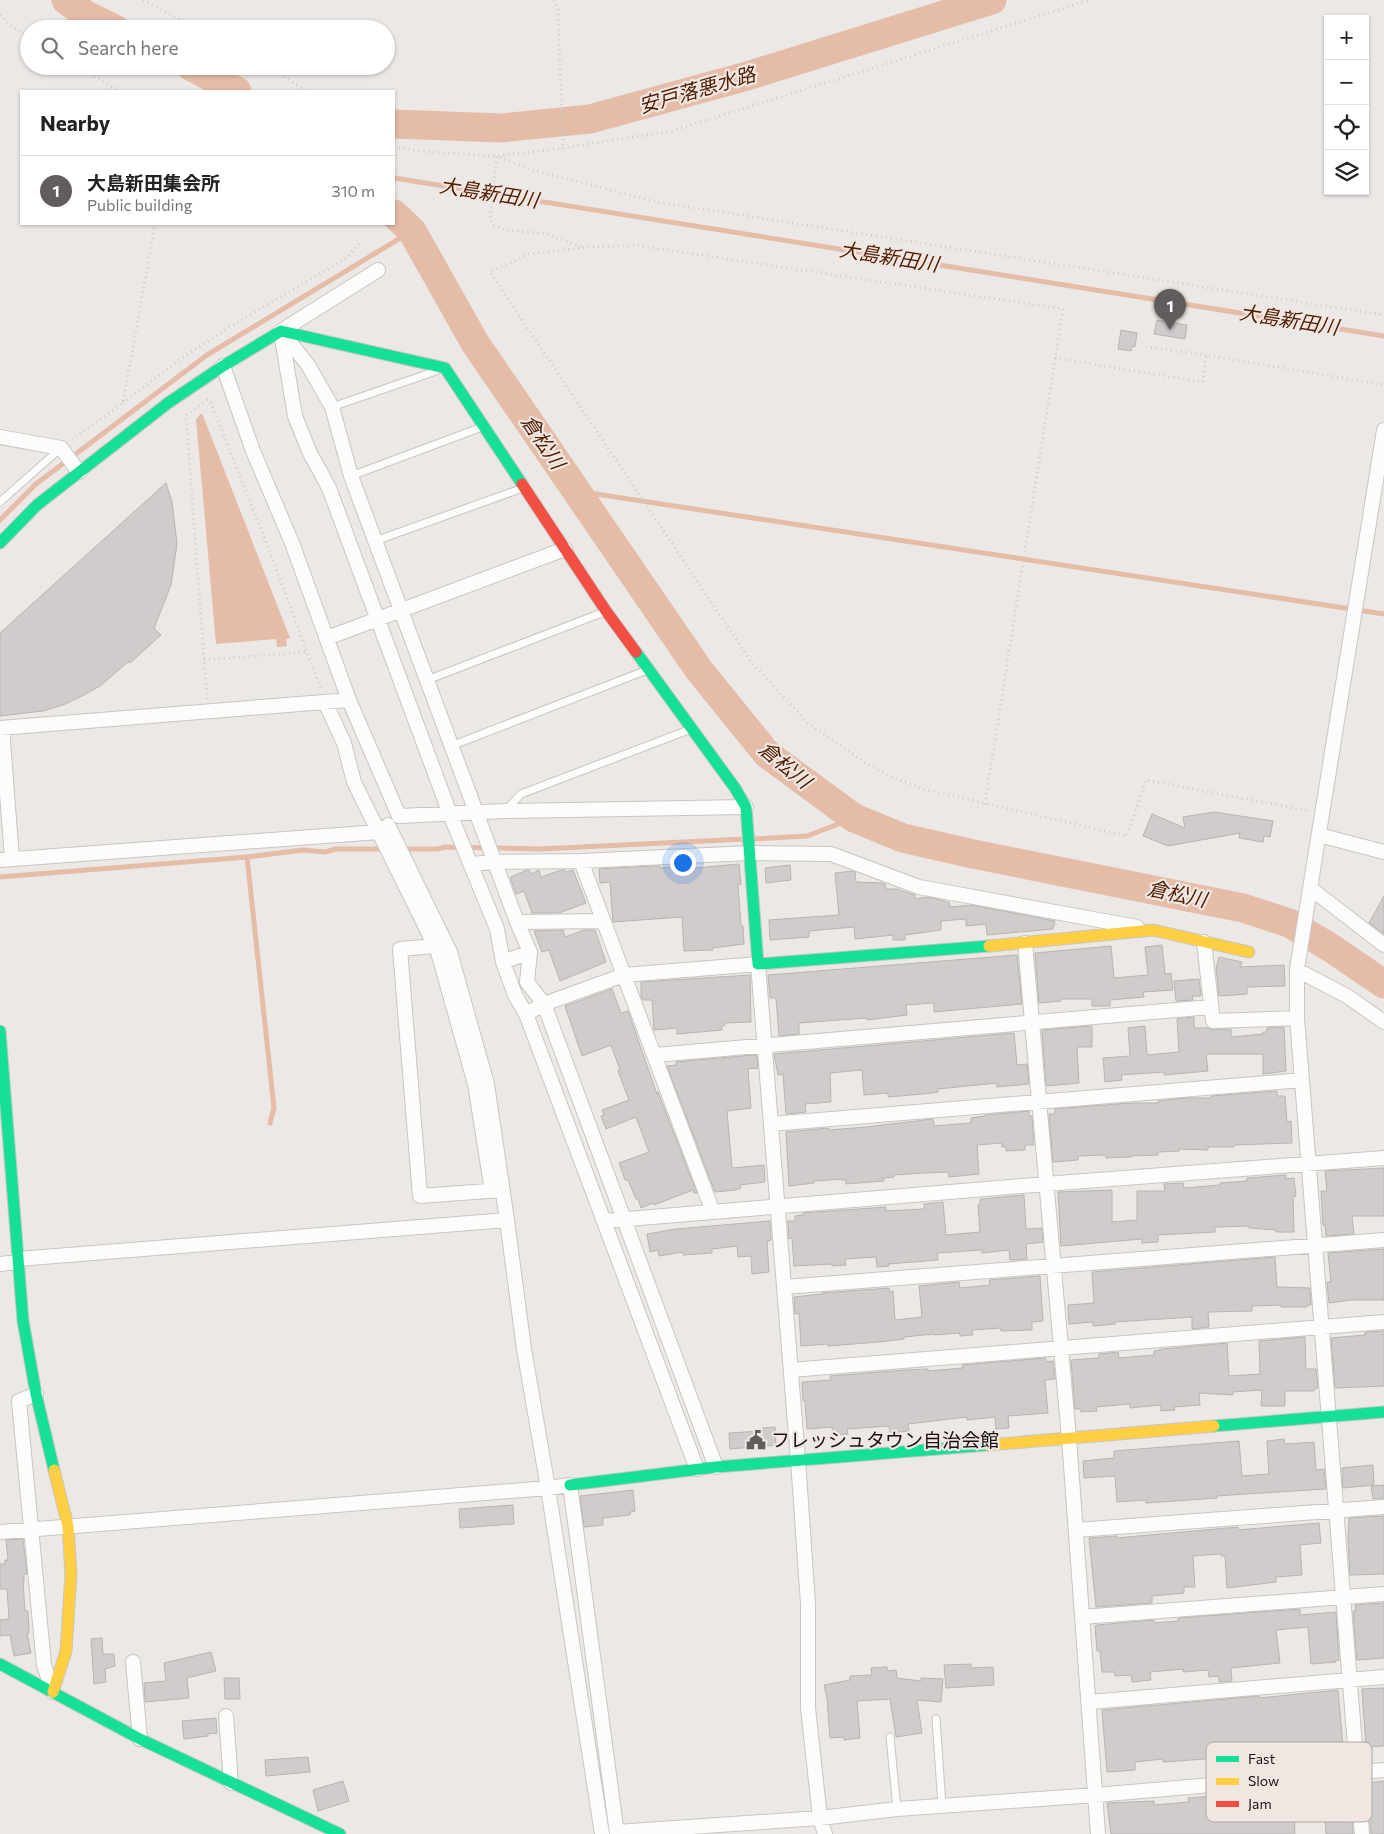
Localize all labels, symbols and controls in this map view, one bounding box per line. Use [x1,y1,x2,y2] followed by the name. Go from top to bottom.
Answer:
[1324,15,1369,195] map controls
[1324,15,1369,60] button: +
[20,20,395,75] search box
[38,34,66,62] icon: search
[78,36,178,59] text: Search here
[636,60,760,117] water label: 安戸落悪水路
[1324,60,1369,105] button: −
[1324,105,1369,150] button: locate
[40,110,110,135] text: Nearby
[1324,150,1369,195] button: layers
[87,171,220,194] text: 大島新田集会所
[438,172,542,212] water label: 大島新田川
[52,181,60,200] text: 1
[332,181,375,200] text: 310 m
[87,195,192,214] text: Public building
[838,236,942,276] water label: 大島新田川
[1154,289,1186,330] pin: 1
[1238,299,1342,339] water label: 大島新田川
[517,410,572,475] water label: 倉松川
[755,736,818,794] water label: 倉松川
[670,850,696,876] your location
[1145,875,1211,911] water label: 倉松川
[771,1428,999,1451] place label: フレッシュタウン自治会館
[745,1429,767,1451] public building icon: フレッシュタウン自治会館
[1206,1742,1372,1822] legend
[1248,1750,1275,1767] text: Fast
[1248,1772,1279,1789] text: Slow
[1248,1795,1272,1812] text: Jam

